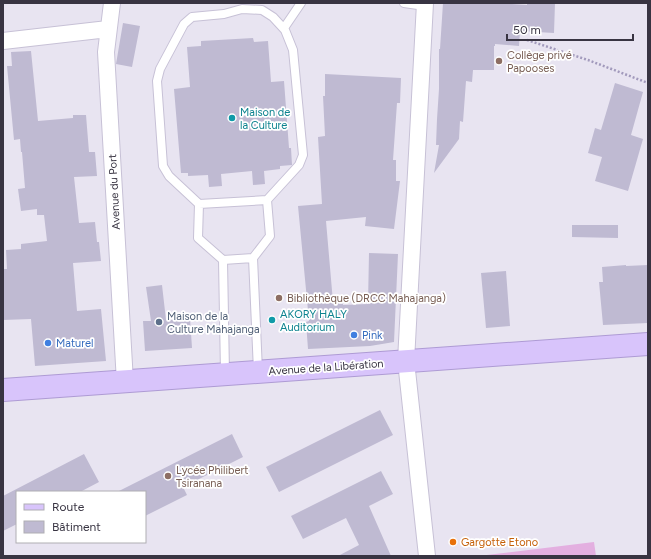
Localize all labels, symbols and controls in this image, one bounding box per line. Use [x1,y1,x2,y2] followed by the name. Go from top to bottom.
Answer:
[507,16,633,42] scale bar
[513,23,541,37] text: 50 m
[507,49,572,75] place label: Collège privé Papooses
[494,56,504,66] marker: Collège privé Papooses
[240,106,290,132] place label: Maison de la Culture
[227,113,237,123] marker: Maison de la Culture
[106,154,123,230] street label: Avenue du Port
[287,292,446,305] place label: Bibliothèque (DRCC Mahajanga)
[274,293,284,303] marker: Bibliothèque (DRCC Mahajanga)
[280,308,347,334] place label: AKORY HALY Auditorium
[167,310,260,336] place label: Maison de la Culture Mahajanga
[267,315,277,325] marker: AKORY HALY Auditorium
[154,317,164,327] marker: Maison de la Culture Mahajanga
[362,329,383,342] place label: Pink
[349,330,359,340] marker: Pink
[56,337,93,350] place label: Maturel
[43,338,53,348] marker: Maturel
[268,357,384,378] street label: Avenue de la Libération
[176,464,248,490] place label: Lycée Philibert Tsiranana
[163,471,173,481] marker: Lycée Philibert Tsiranana
[16,491,146,543] legend
[52,500,85,514] text: Route
[52,520,101,534] text: Bâtiment
[461,536,538,549] place label: Gargotte Etono
[448,537,458,547] marker: Gargotte Etono

